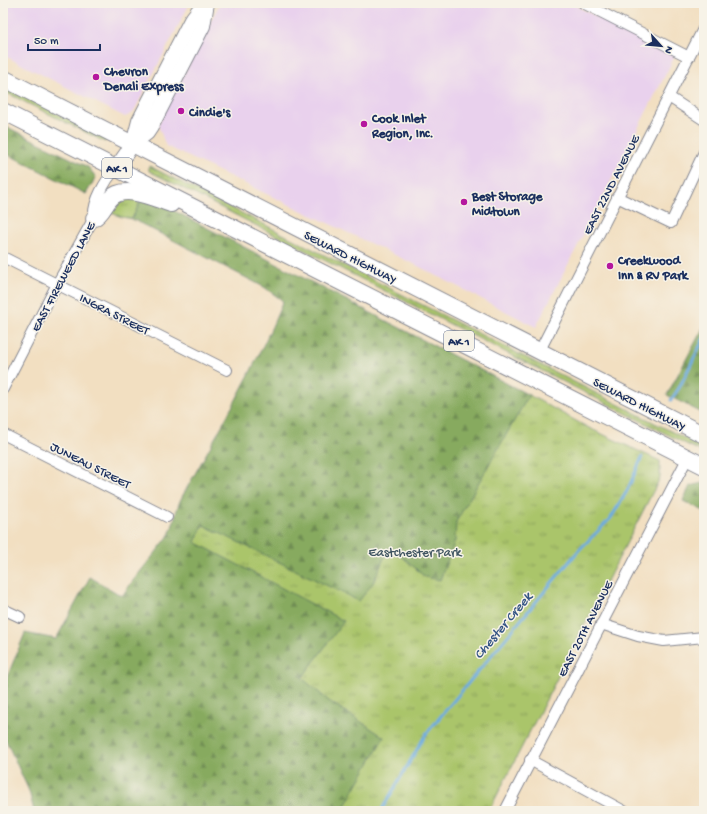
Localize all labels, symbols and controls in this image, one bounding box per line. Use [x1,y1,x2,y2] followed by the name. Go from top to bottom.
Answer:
[28,26,100,52] scale bar
[641,26,681,66] north arrow
[34,35,59,49] text: 50 m
[661,44,675,56] text: N
[103,65,185,96] place label: Chevron Denali Express
[91,72,101,82] marker: Chevron Denali Express
[176,106,186,116] marker: Cindie's
[188,106,231,121] place label: Cindie's
[371,112,434,142] place label: Cook Inlet Region, Inc.
[359,119,369,129] marker: Cook Inlet Region, Inc.
[581,132,644,237] street label: EAST 22ND AVENUE
[102,158,132,178] road number: AK 1
[471,190,544,220] place label: Best Storage Midtown
[459,197,469,207] marker: Best Storage Midtown
[29,219,100,335] street label: EAST FIREWEED LANE
[301,228,399,288] street label: SEWARD HIGHWAY
[617,254,690,284] place label: Creekwood Inn & RV Park
[605,261,615,271] marker: Creekwood Inn & RV Park
[76,291,152,340] street label: INGRA STREET
[444,331,474,351] road number: AK 1
[590,375,688,435] street label: SEWARD HIGHWAY
[47,440,133,493] street label: JUNEAU STREET
[369,546,463,561] park label: Eastchester Park
[555,578,617,680] street label: EAST 20TH AVENUE
[471,588,538,663] water label: Chester Creek

